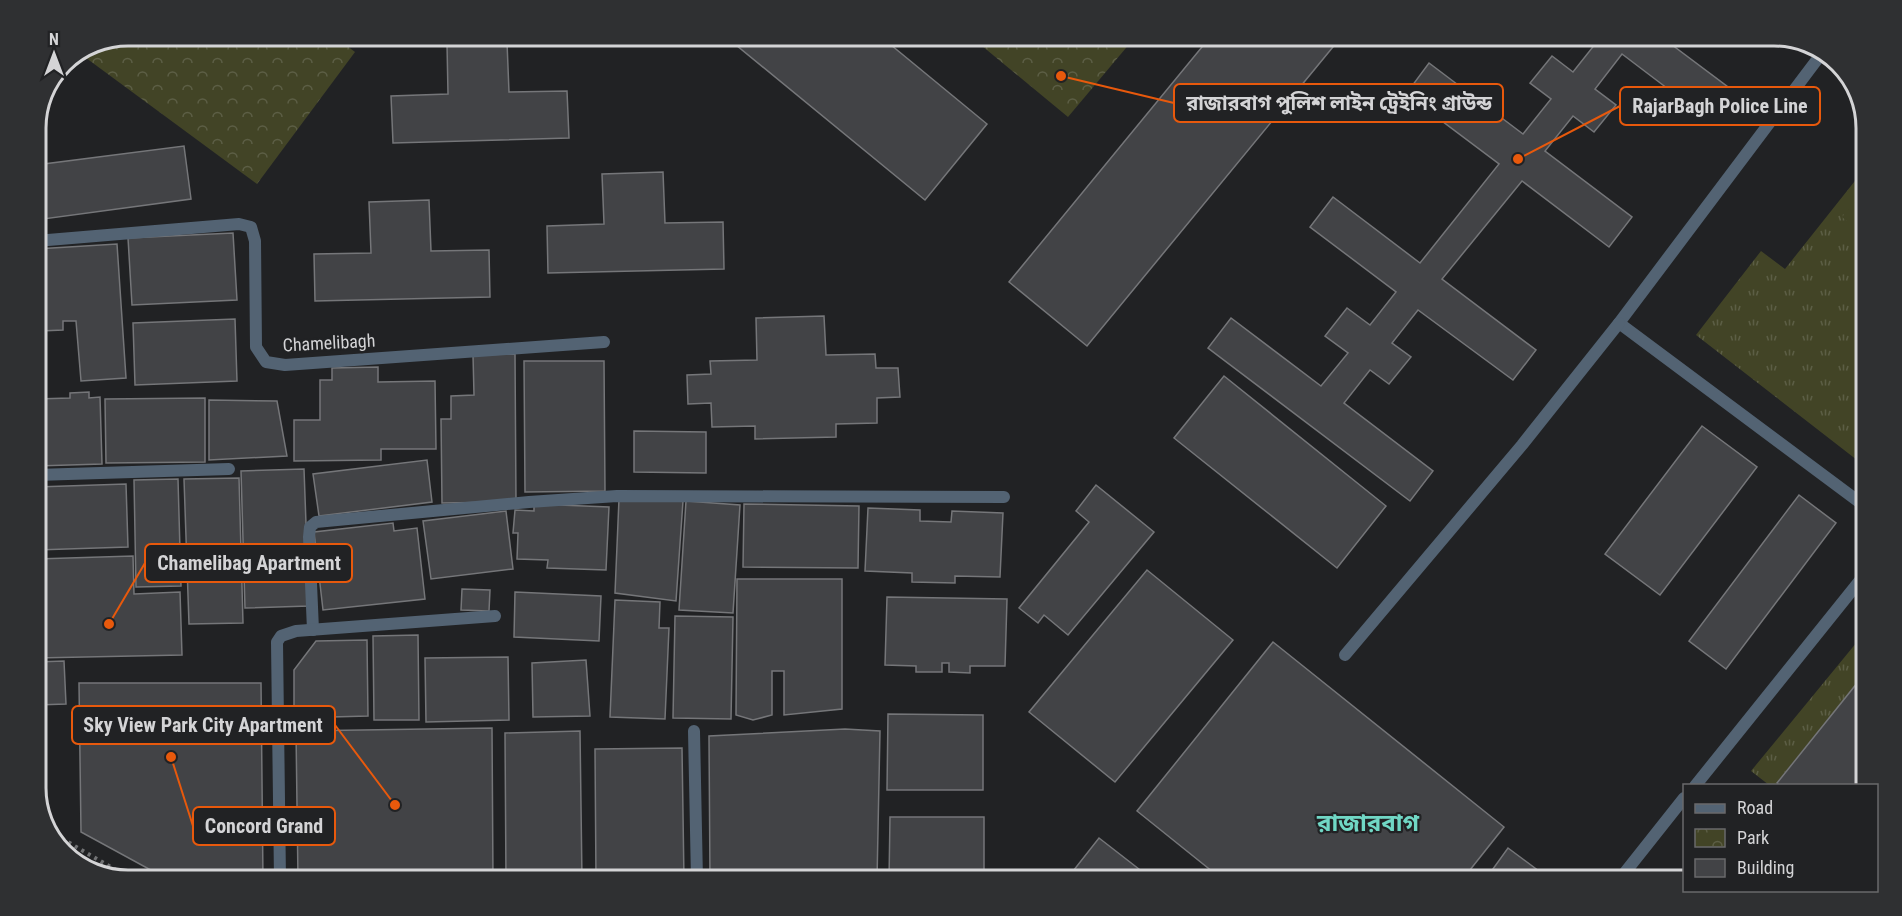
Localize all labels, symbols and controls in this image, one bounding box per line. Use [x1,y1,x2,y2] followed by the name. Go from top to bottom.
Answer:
[24,24,84,84] north arrow
[49,30,59,49] text: N
[1174,84,1503,122] callout: রাজারবাগ পুলিশ লাইন ট্রেইনিং গ্রাউন্ড
[1620,87,1820,125] callout: RajarBagh Police Line
[1185,91,1493,115] text: রাজারবাগ পুলিশ লাইন ট্রেইনিং গ্রাউন্ড
[1632,94,1808,118] text: RajarBagh Police Line
[282,330,376,355] street label: Chamelibagh
[145,544,352,582] callout: Chamelibag Apartment
[157,551,341,575] text: Chamelibag Apartment
[72,706,335,744] callout: Sky View Park City Apartment
[83,713,323,737] text: Sky View Park City Apartment
[1683,784,1878,892] legend
[1737,797,1773,818] text: Road
[193,807,335,845] callout: Concord Grand
[1316,809,1419,837] district label: রাজারবাগ
[205,814,323,838] text: Concord Grand
[1737,827,1769,848] text: Park
[1737,857,1794,878] text: Building

